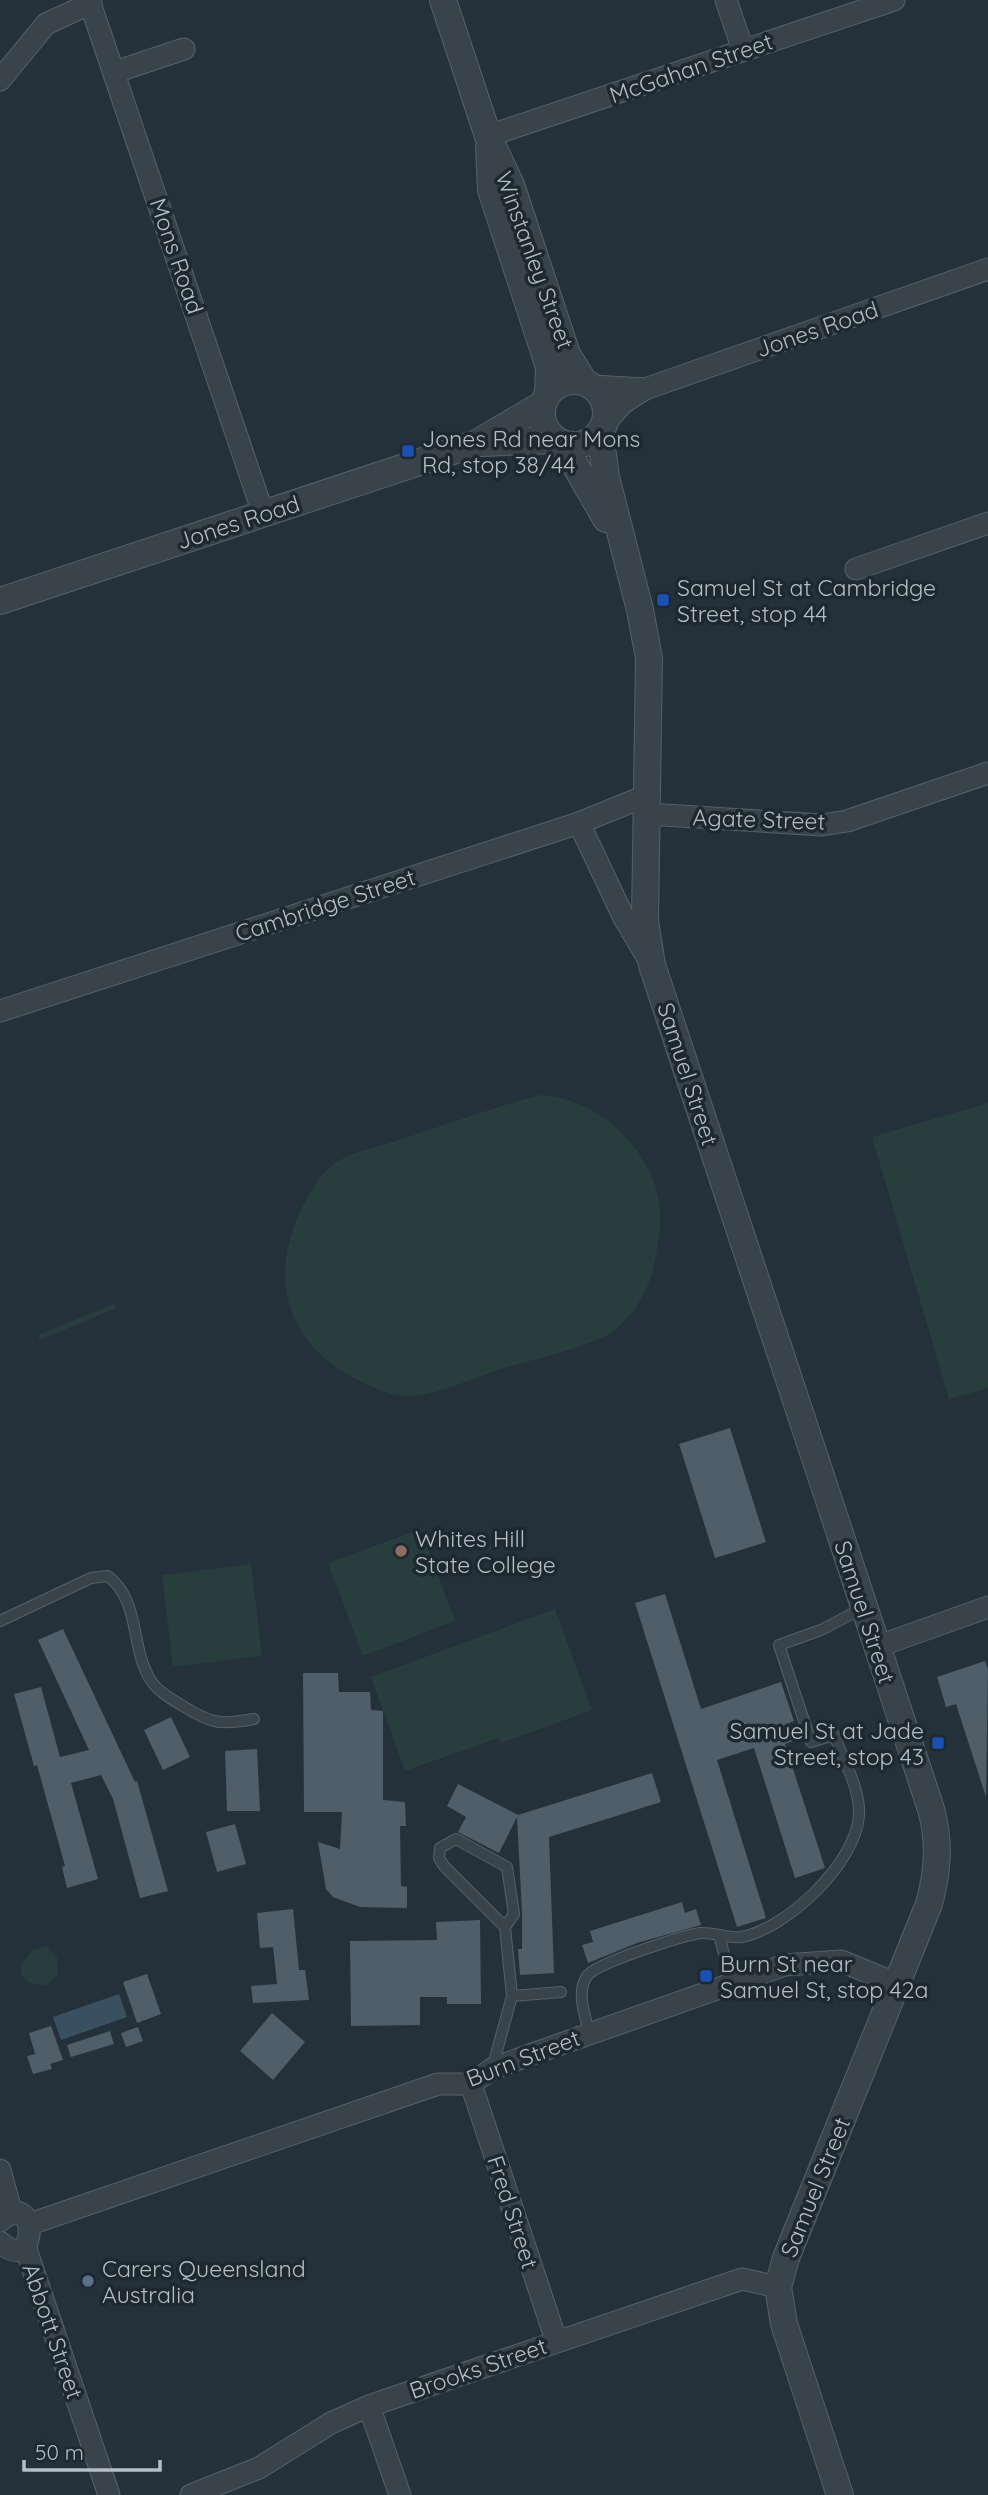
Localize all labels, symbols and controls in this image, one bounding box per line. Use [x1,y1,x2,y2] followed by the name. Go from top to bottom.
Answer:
[606,26,777,109] street label: McGahan Street
[489,167,581,353] street label: Winstanley Street
[144,194,210,318] street label: Mons Road
[752,295,882,363] street label: Jones Road
[422,424,640,479] place label: Jones Rd near Mons Rd, stop 38/44
[400,443,416,459] marker: Jones Rd near Mons Rd, stop 38/44
[173,489,303,555] street label: Jones Road
[677,573,936,628] place label: Samuel St at Cambridge Street, stop 44
[655,592,671,608] marker: Samuel St at Cambridge Street, stop 44
[692,802,826,836] street label: Agate Street
[231,862,419,948] street label: Cambridge Street
[651,999,725,1149] street label: Samuel Street
[415,1524,556,1579] place label: Whites Hill State College
[828,1537,902,1687] street label: Samuel Street
[393,1543,409,1559] marker: Whites Hill State College
[729,1716,924,1771] place label: Samuel St at Jade Street, stop 43
[930,1735,946,1751] marker: Samuel St at Jade Street, stop 43
[720,1949,928,2004] place label: Burn St near Samuel St, stop 42a
[698,1968,714,1984] marker: Burn St near Samuel St, stop 42a
[462,2023,584,2093] street label: Burn Street
[774,2113,856,2261] street label: Samuel Street
[481,2152,545,2272] street label: Fred Street
[102,2254,306,2309] place label: Carers Queensland Australia
[16,2259,90,2403] street label: Abbott Street
[80,2273,96,2289] marker: Carers Queensland Australia
[406,2331,551,2405] street label: Brooks Street
[24,2428,161,2472] scale bar
[35,2439,84,2465] text: 50 m

